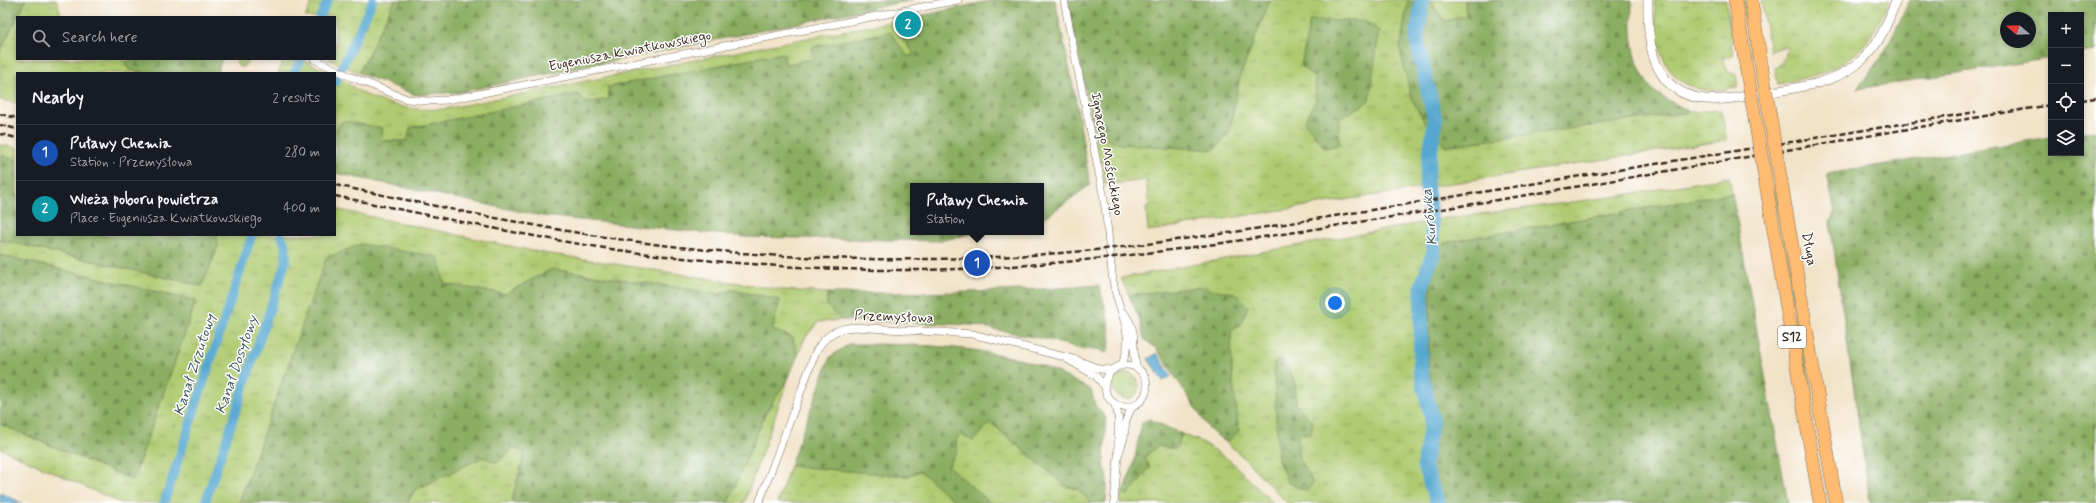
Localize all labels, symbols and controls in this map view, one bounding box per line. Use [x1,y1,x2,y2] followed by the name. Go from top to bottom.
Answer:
[895,9,921,39] pin: 2
[2000,12,2036,48] north arrow
[2048,12,2084,156] map controls
[2048,12,2084,48] button: +
[16,16,336,60] search box
[547,26,713,77] street label: Eugeniusza Kwiatkowskiego
[30,27,52,49] icon: search
[62,28,138,48] text: Search here
[2048,48,2084,84] button: −
[2048,84,2084,120] button: locate
[32,87,84,109] text: Nearby
[273,90,320,107] text: 2 results
[1086,91,1128,217] street label: Ignacego Mościckiego
[2048,120,2084,156] button: layers
[70,134,171,154] text: Puławy Chemia
[42,144,48,161] text: 1
[285,144,320,161] text: 280 m
[70,154,192,171] text: Station · Przemysłowa
[910,183,1044,235] popup
[1417,187,1443,246] water label: Kurówka
[70,190,218,210] text: Wieża poboru powietrza
[926,191,1028,211] text: Puławy Chemia
[42,200,48,217] text: 2
[283,200,320,217] text: 400 m
[70,210,262,227] text: Place · Eugeniusza Kwiatkowskiego
[926,211,965,228] text: Station
[1797,231,1821,267] street label: Długa
[964,248,990,278] pin: 1
[1325,293,1345,313] your location
[854,307,934,327] street label: Przemysłowa
[169,311,221,418] water label: Kanał Zrzutowy
[211,312,264,417] water label: Kanał Dosyłowy
[1778,326,1806,348] road number: S12

